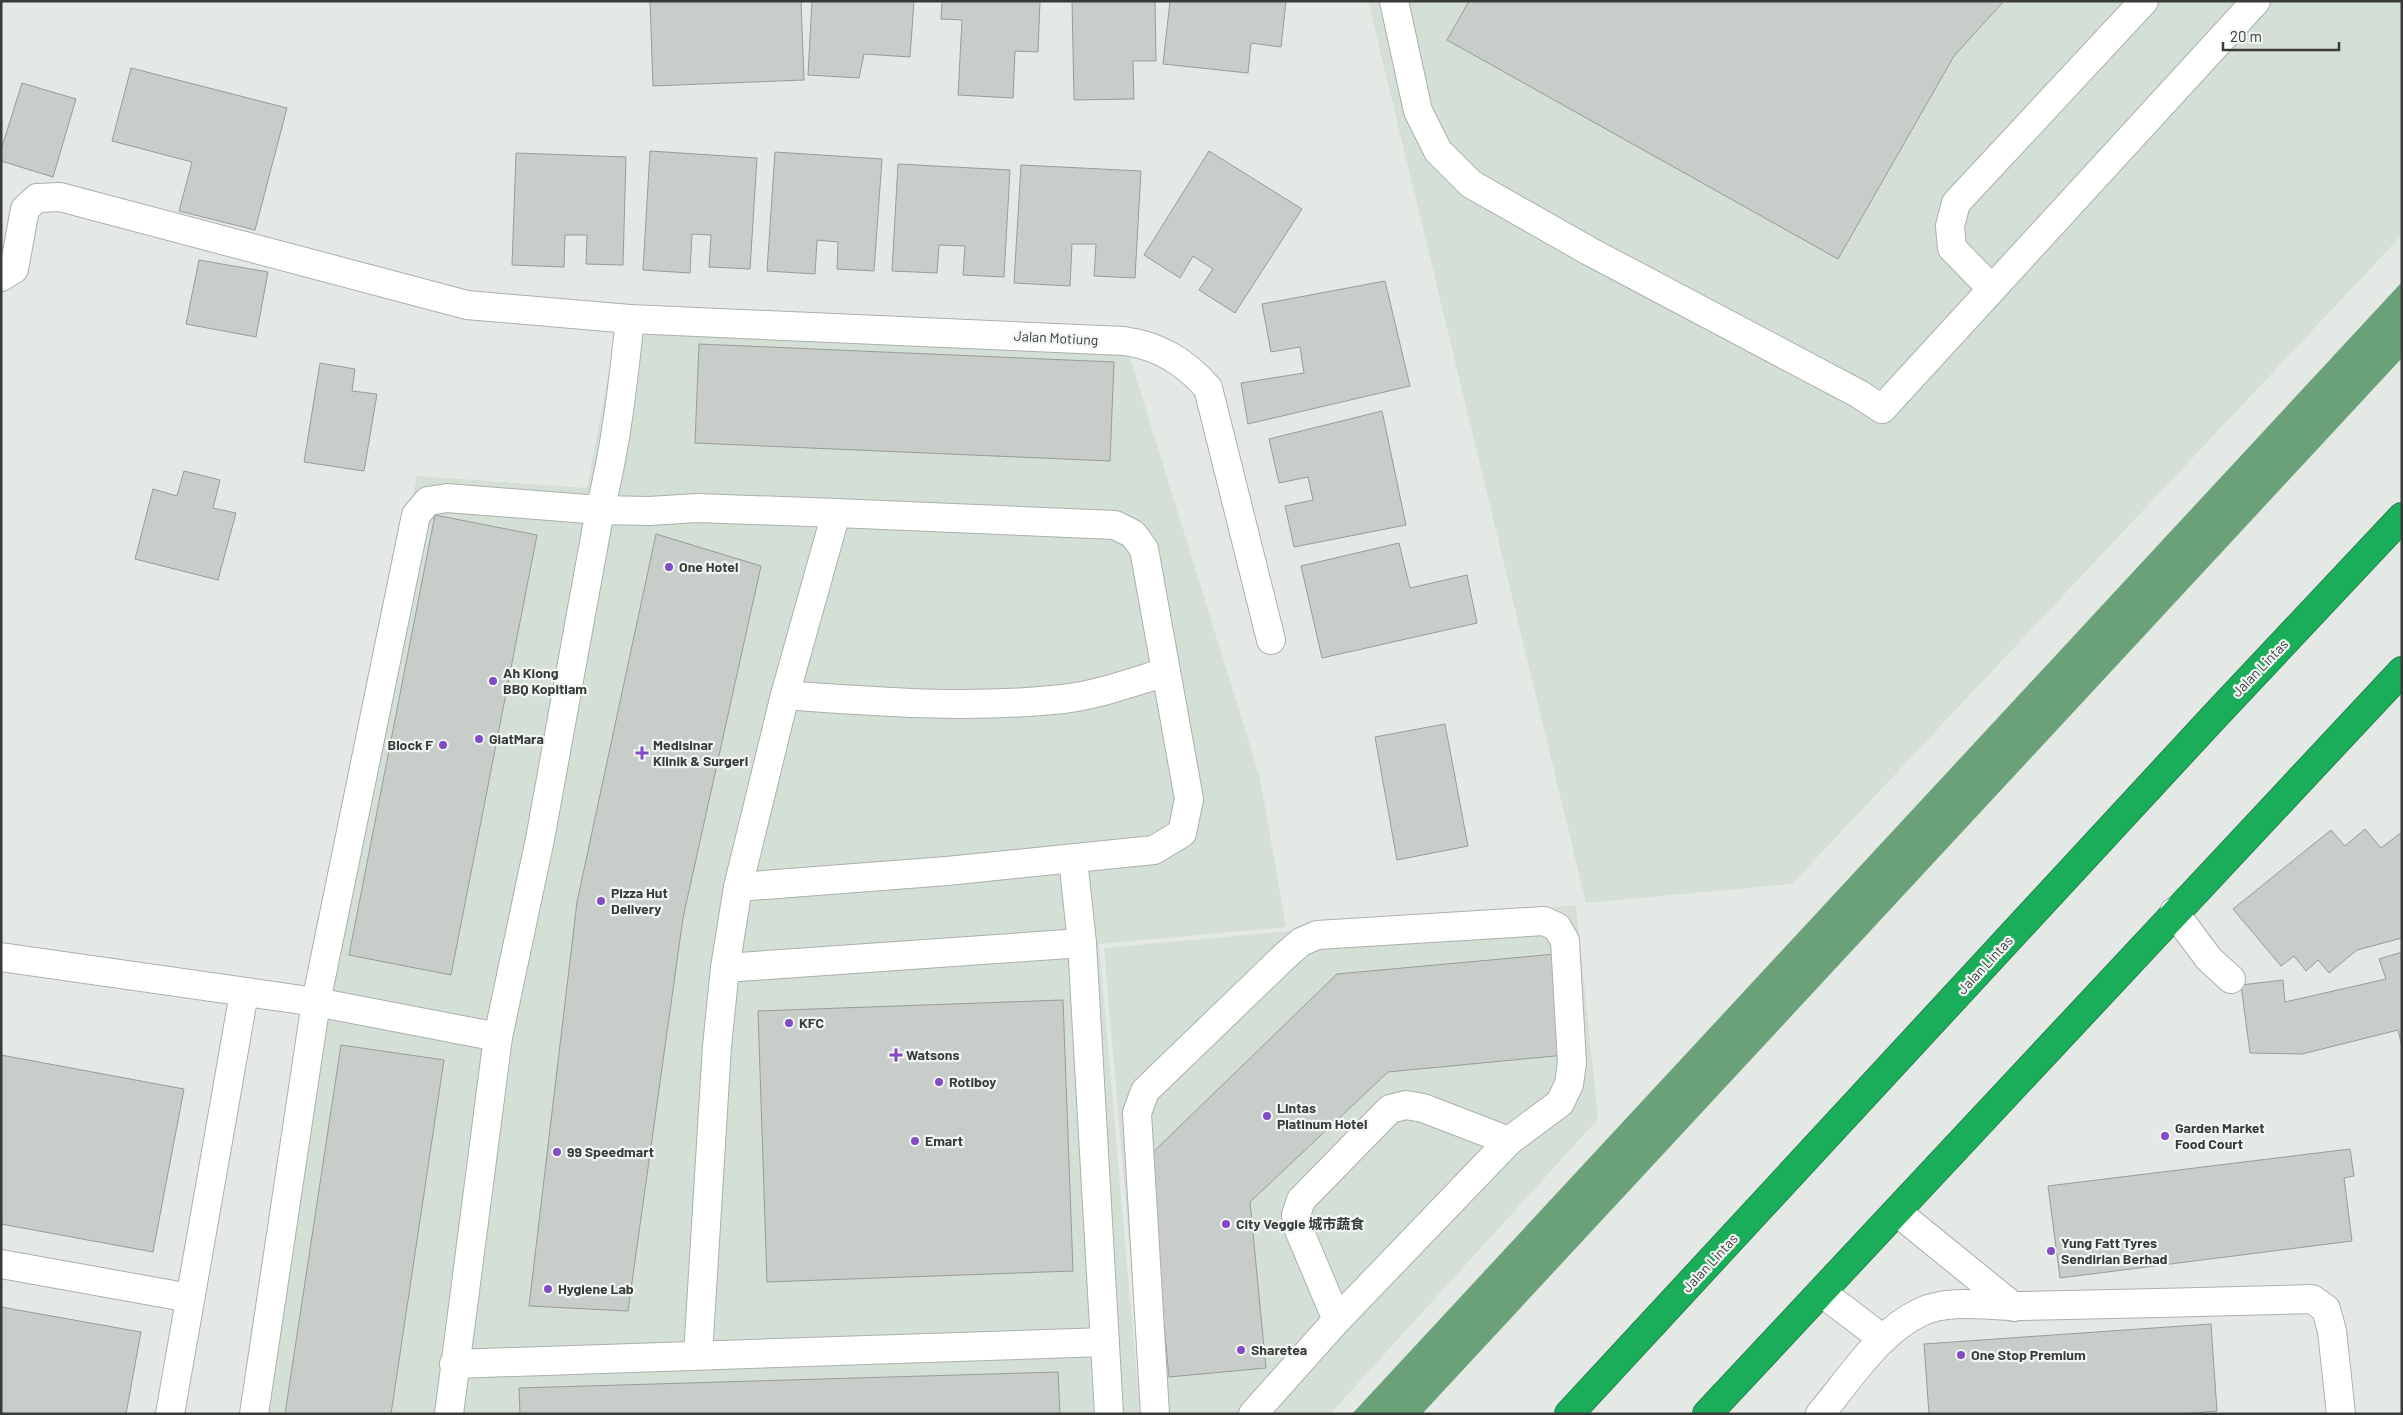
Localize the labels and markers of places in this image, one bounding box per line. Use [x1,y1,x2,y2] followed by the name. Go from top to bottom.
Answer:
[679,558,738,575] place label: One Hotel
[663,561,675,573] marker: One Hotel
[503,664,587,697] place label: Ah Kiong BBQ Kopitiam
[487,675,499,687] marker: Ah Kiong BBQ Kopitiam
[489,730,544,747] place label: GiatMara
[473,733,485,745] marker: GiatMara
[387,736,433,753] place label: Block F
[653,736,748,769] place label: Medisinar Klinik & Surgeri
[437,739,449,751] marker: Block F
[635,746,649,760] marker: Medisinar Klinik & Surgeri
[611,884,668,917] place label: Pizza Hut Delivery
[595,895,607,907] marker: Pizza Hut Delivery
[799,1014,824,1031] place label: KFC
[783,1017,795,1029] marker: KFC
[906,1046,960,1063] place label: Watsons
[890,1049,902,1061] marker: Watsons
[949,1073,996,1090] place label: Rotiboy
[933,1076,945,1088] marker: Rotiboy
[1277,1099,1367,1132] place label: Lintas Platinum Hotel
[1261,1110,1273,1122] marker: Lintas Platinum Hotel
[2175,1119,2265,1152] place label: Garden Market Food Court
[2159,1130,2171,1142] marker: Garden Market Food Court
[925,1132,963,1149] place label: Emart
[909,1135,921,1147] marker: Emart
[567,1143,654,1160] place label: 99 Speedmart
[551,1146,563,1158] marker: 99 Speedmart
[1236,1215,1364,1232] place label: City Veggie 城市蔬食
[1220,1218,1232,1230] marker: City Veggie 城市蔬食
[2061,1234,2168,1267] place label: Yung Fatt Tyres Sendirian Berhad
[2045,1245,2057,1257] marker: Yung Fatt Tyres Sendirian Berhad
[558,1280,634,1297] place label: Hygiene Lab
[542,1283,554,1295] marker: Hygiene Lab
[1251,1341,1307,1358] place label: Sharetea
[1235,1344,1247,1356] marker: Sharetea
[1971,1346,2086,1363] place label: One Stop Premium
[1955,1349,1967,1361] marker: One Stop Premium

